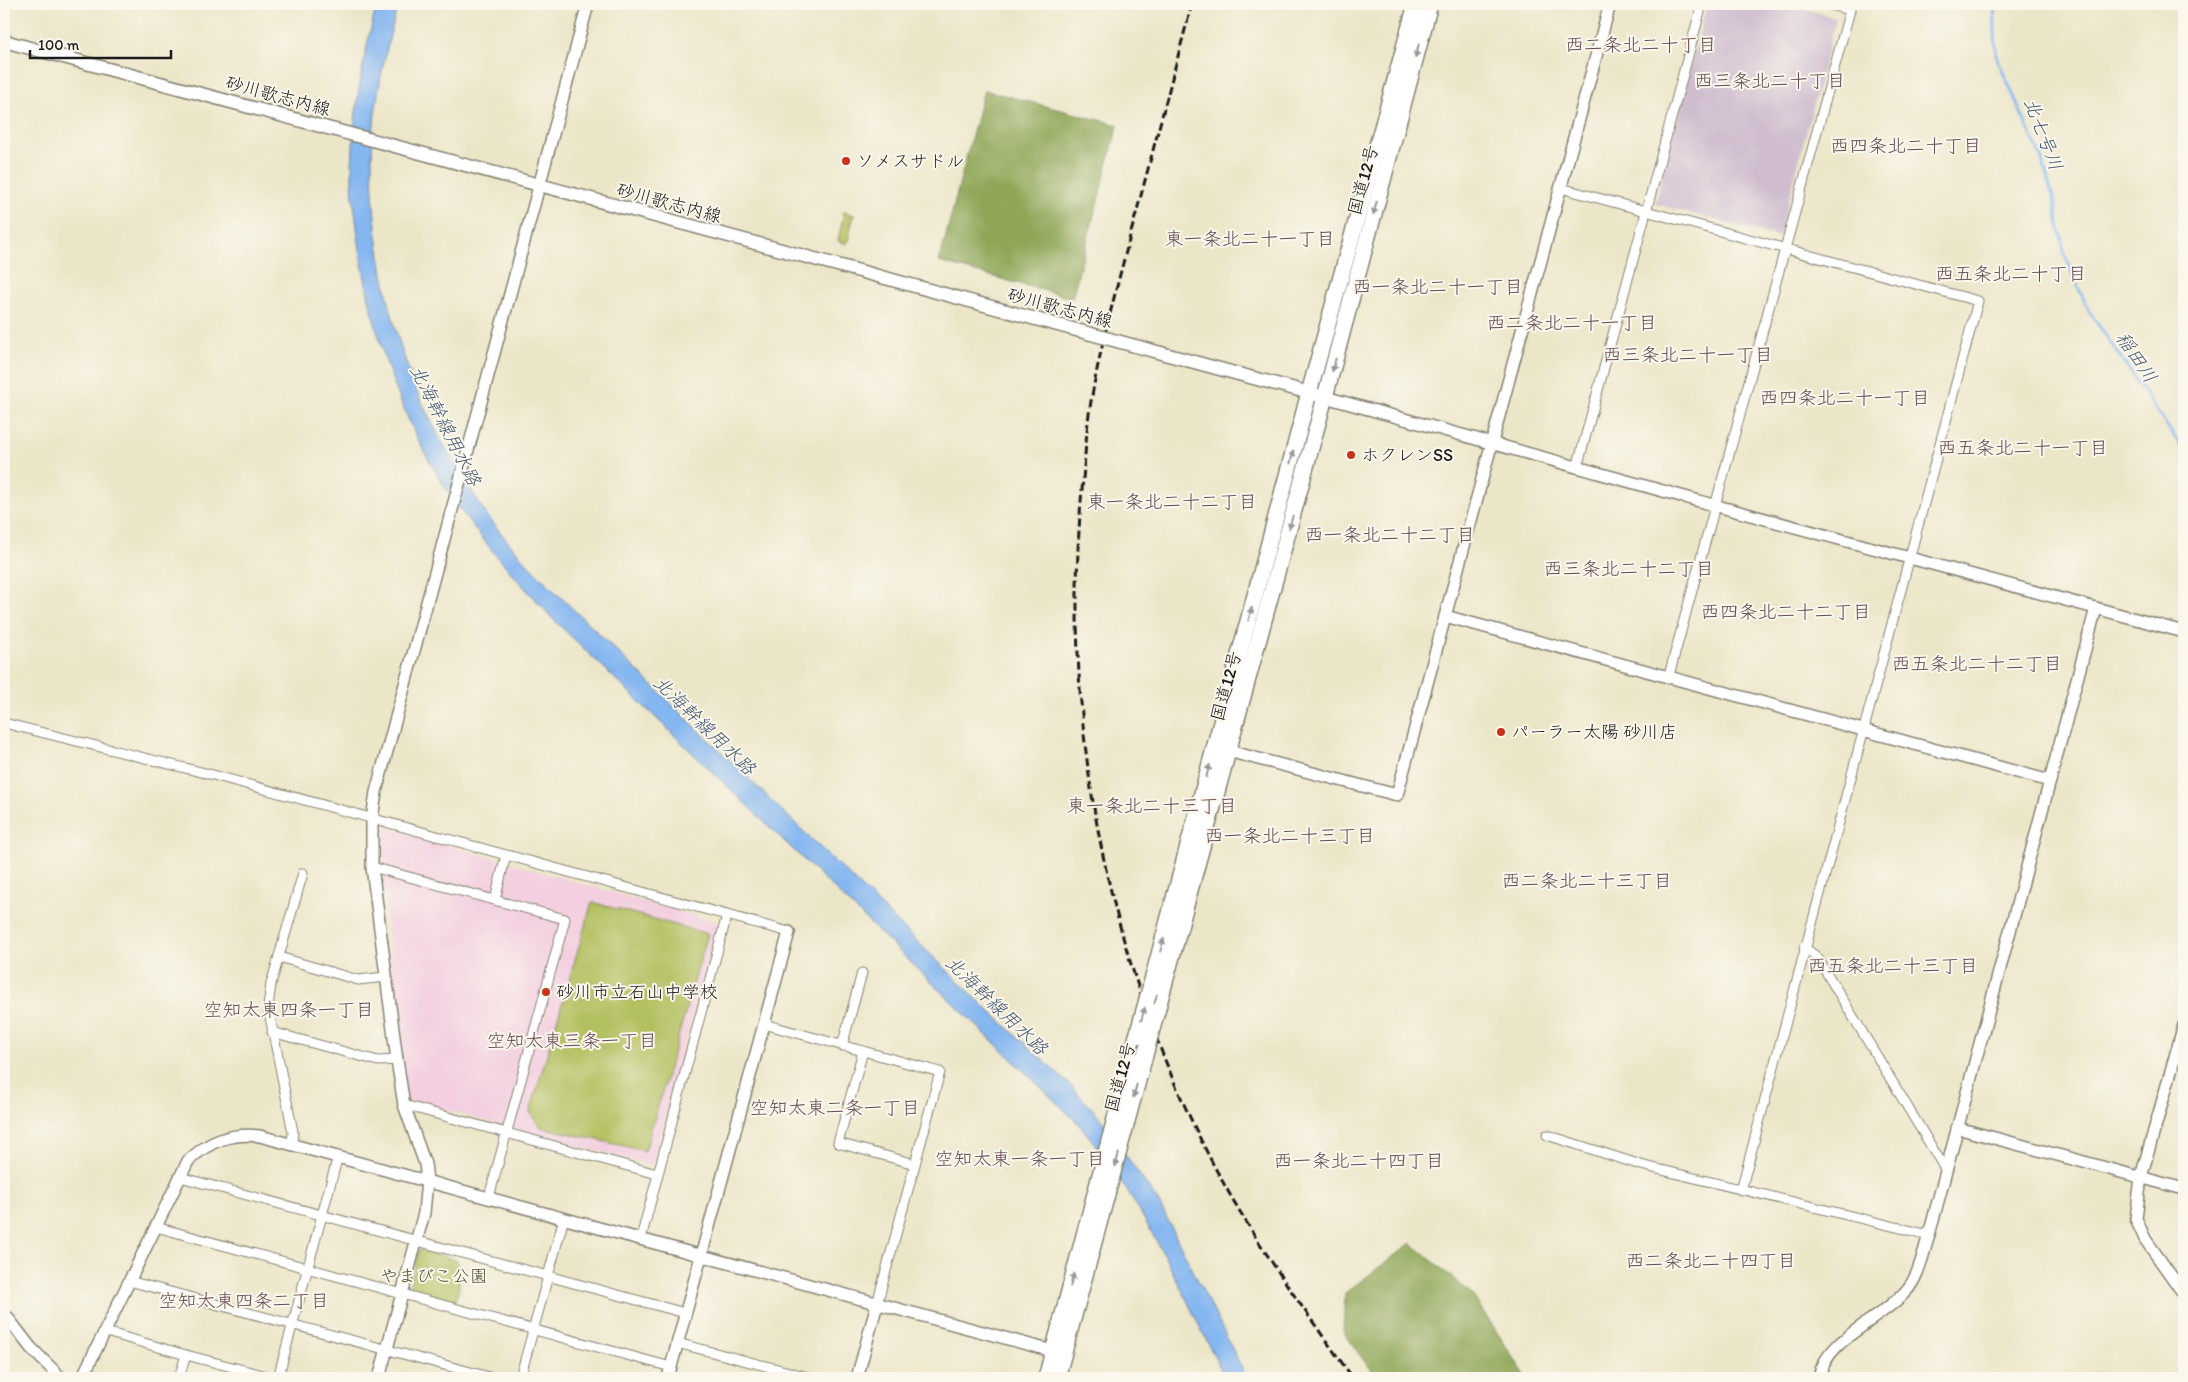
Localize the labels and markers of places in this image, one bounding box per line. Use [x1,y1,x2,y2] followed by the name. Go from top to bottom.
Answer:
[856,150,964,172] place label: ソメスサドル
[840,155,852,167] marker: ソメスサドル
[1361,444,1453,466] place label: ホクレンSS
[1345,449,1357,461] marker: ホクレンSS
[1511,721,1677,743] place label: パーラー太陽 砂川店
[1495,726,1507,738] marker: パーラー太陽 砂川店
[556,981,718,1003] place label: 砂川市立石山中学校
[540,986,552,998] marker: 砂川市立石山中学校

